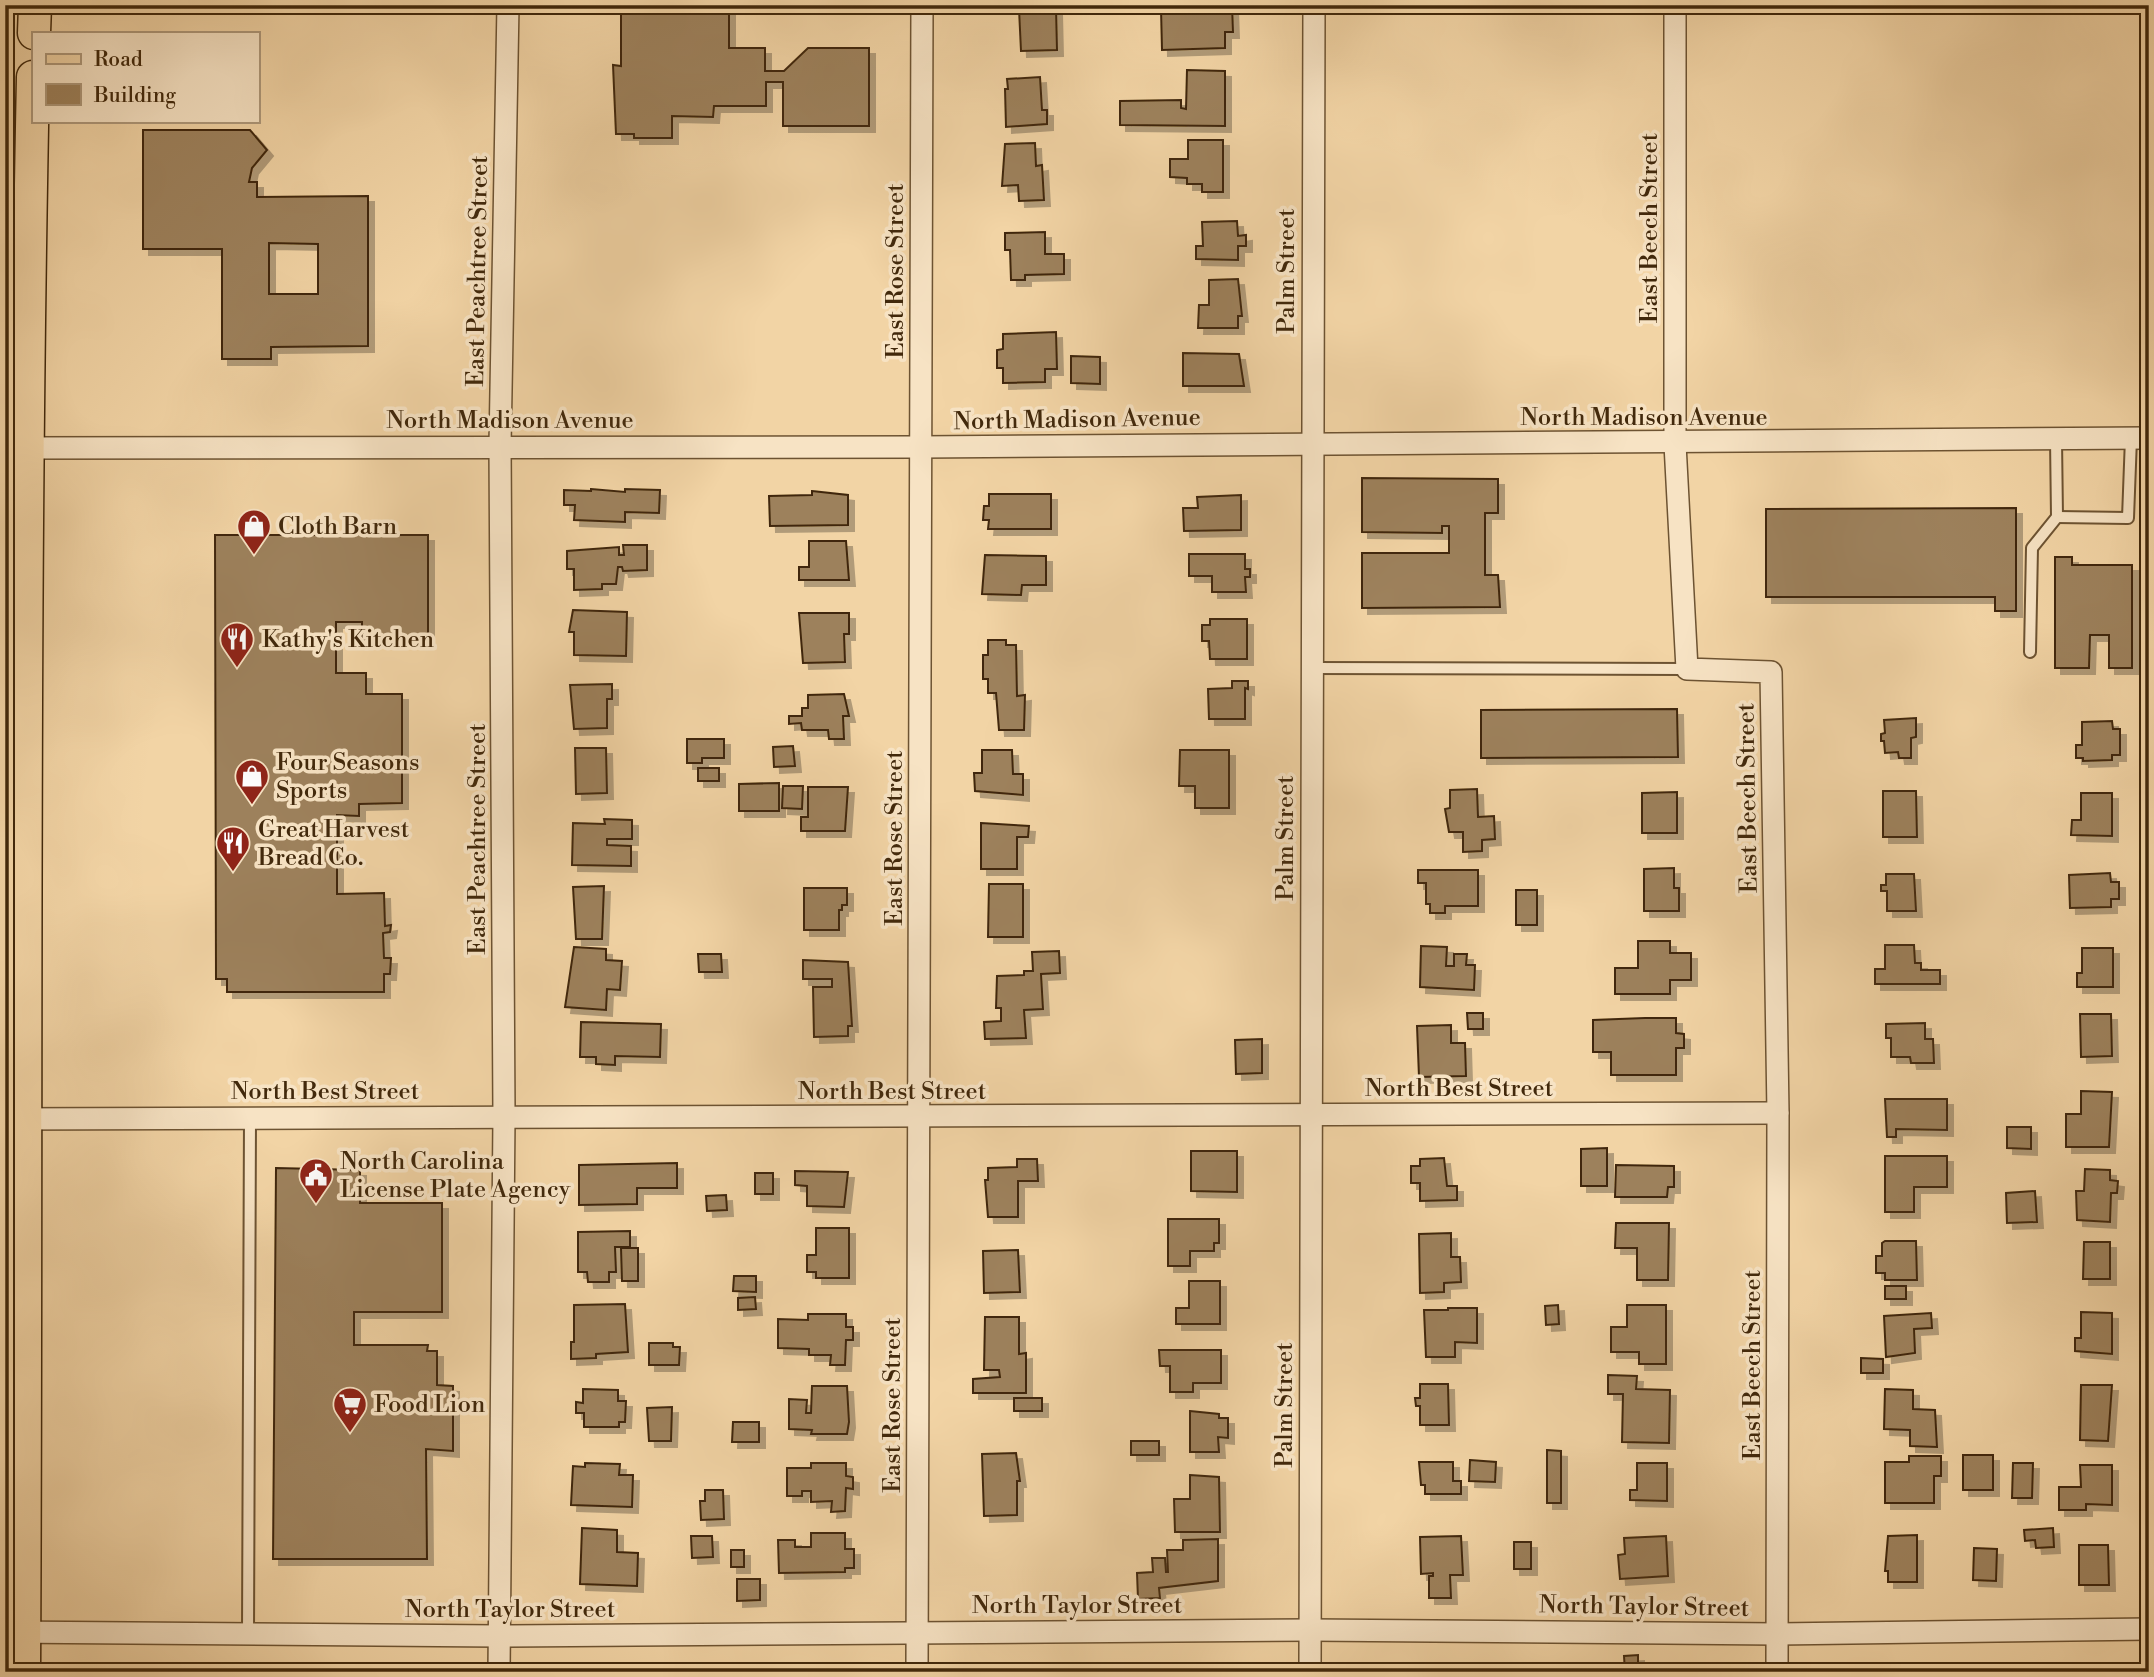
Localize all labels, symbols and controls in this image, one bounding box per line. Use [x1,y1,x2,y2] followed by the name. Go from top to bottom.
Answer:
[32,32,259,122] legend
[94,47,143,73] text: Road
[93,83,176,109] text: Building
[1635,132,1665,323] street label: East Beech Street
[461,155,495,387] street label: East Peachtree Street
[881,183,911,359] street label: East Rose Street
[1272,208,1302,334] street label: Palm Street
[953,403,1201,437] street label: North Madison Avenue
[1520,403,1768,433] street label: North Madison Avenue
[386,406,634,436] street label: North Madison Avenue
[235,507,273,556] shop icon: Cloth Barn
[278,512,397,542] place label: Cloth Barn
[218,620,256,669] restaurant icon: Kathy's Kitchen
[262,625,434,655] place label: Kathy's Kitchen
[1731,702,1765,893] street label: East Beech Street
[463,723,493,955] street label: East Peachtree Street
[276,748,419,806] place label: Four Seasons Sports
[880,750,910,926] street label: East Rose Street
[233,757,271,806] shop icon: Four Seasons Sports
[1271,775,1301,901] street label: Palm Street
[257,815,410,873] place label: Great Harvest Bread Co.
[214,824,252,873] restaurant icon: Great Harvest Bread Co.
[1365,1074,1554,1104] street label: North Best Street
[231,1077,420,1107] street label: North Best Street
[798,1077,987,1107] street label: North Best Street
[340,1147,571,1205] place label: North Carolina License Plate Agency
[297,1156,335,1205] public building icon: North Carolina License Plate Agency
[1738,1269,1768,1460] street label: East Beech Street
[878,1317,908,1493] street label: East Rose Street
[1270,1342,1300,1468] street label: Palm Street
[331,1385,369,1434] supermarket icon: Food Lion
[374,1390,485,1420] place label: Food Lion
[1539,1590,1750,1624] street label: North Taylor Street
[972,1591,1183,1621] street label: North Taylor Street
[405,1595,616,1625] street label: North Taylor Street

